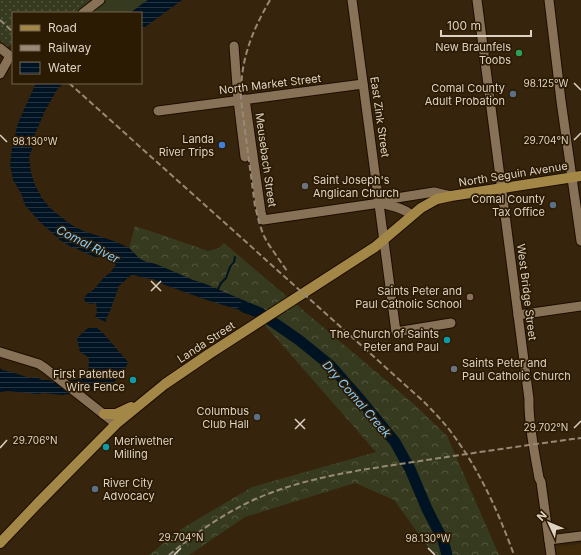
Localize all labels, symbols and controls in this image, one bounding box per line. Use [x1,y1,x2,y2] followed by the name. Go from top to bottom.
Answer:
[12,12,142,84] legend
[441,12,531,38] scale bar
[447,18,481,33] text: 100 m
[48,20,77,35] text: Road
[48,40,92,55] text: Railway
[435,40,511,67] place label: New Braunfels Toobs
[514,48,524,58] marker: New Braunfels Toobs
[48,60,82,75] text: Water
[218,71,322,97] street label: North Market Street
[367,76,393,159] street label: East Zink Street
[524,77,569,89] text: 98.125°W
[425,81,505,108] place label: Comal County Adult Probation
[508,89,518,99] marker: Comal County Adult Probation
[252,112,280,208] street label: Meusebach Street
[159,132,214,159] place label: Landa River Trips
[524,134,568,146] text: 29.704°N
[12,135,58,147] text: 98.130°W
[217,140,227,150] marker: Landa River Trips
[458,158,568,190] street label: North Seguin Avenue
[313,173,399,200] place label: Saint Joseph's Anglican Church
[300,181,310,191] marker: Saint Joseph's Anglican Church
[471,192,545,219] place label: Comal County Tax Office
[548,200,558,210] marker: Comal County Tax Office
[54,222,122,266] water label: Comal River
[514,243,540,342] street label: West Bridge Street
[355,284,462,311] place label: Saints Peter and Paul Catholic School
[465,292,475,302] marker: Saints Peter and Paul Catholic School
[175,318,238,366] street label: Landa Street
[330,327,439,354] place label: The Church of Saints Peter and Paul
[442,335,452,345] marker: The Church of Saints Peter and Paul
[462,356,571,383] place label: Saints Peter and Paul Catholic Church
[319,357,395,441] water label: Dry Comal Creek
[449,364,459,374] marker: Saints Peter and Paul Catholic Church
[53,367,125,394] place label: First Patented Wire Fence
[128,375,138,385] marker: First Patented Wire Fence
[197,404,249,431] place label: Columbus Club Hall
[252,412,262,422] marker: Columbus Club Hall
[524,421,568,433] text: 29.702°N
[13,434,57,446] text: 29.706°N
[114,434,173,461] place label: Meriwether Milling
[101,442,111,452] marker: Meriwether Milling
[103,476,155,503] place label: River City Advocacy
[90,484,100,494] marker: River City Advocacy
[529,503,569,543] north arrow
[534,508,550,524] text: N
[159,531,203,543] text: 29.704°N
[405,532,451,544] text: 98.130°W

